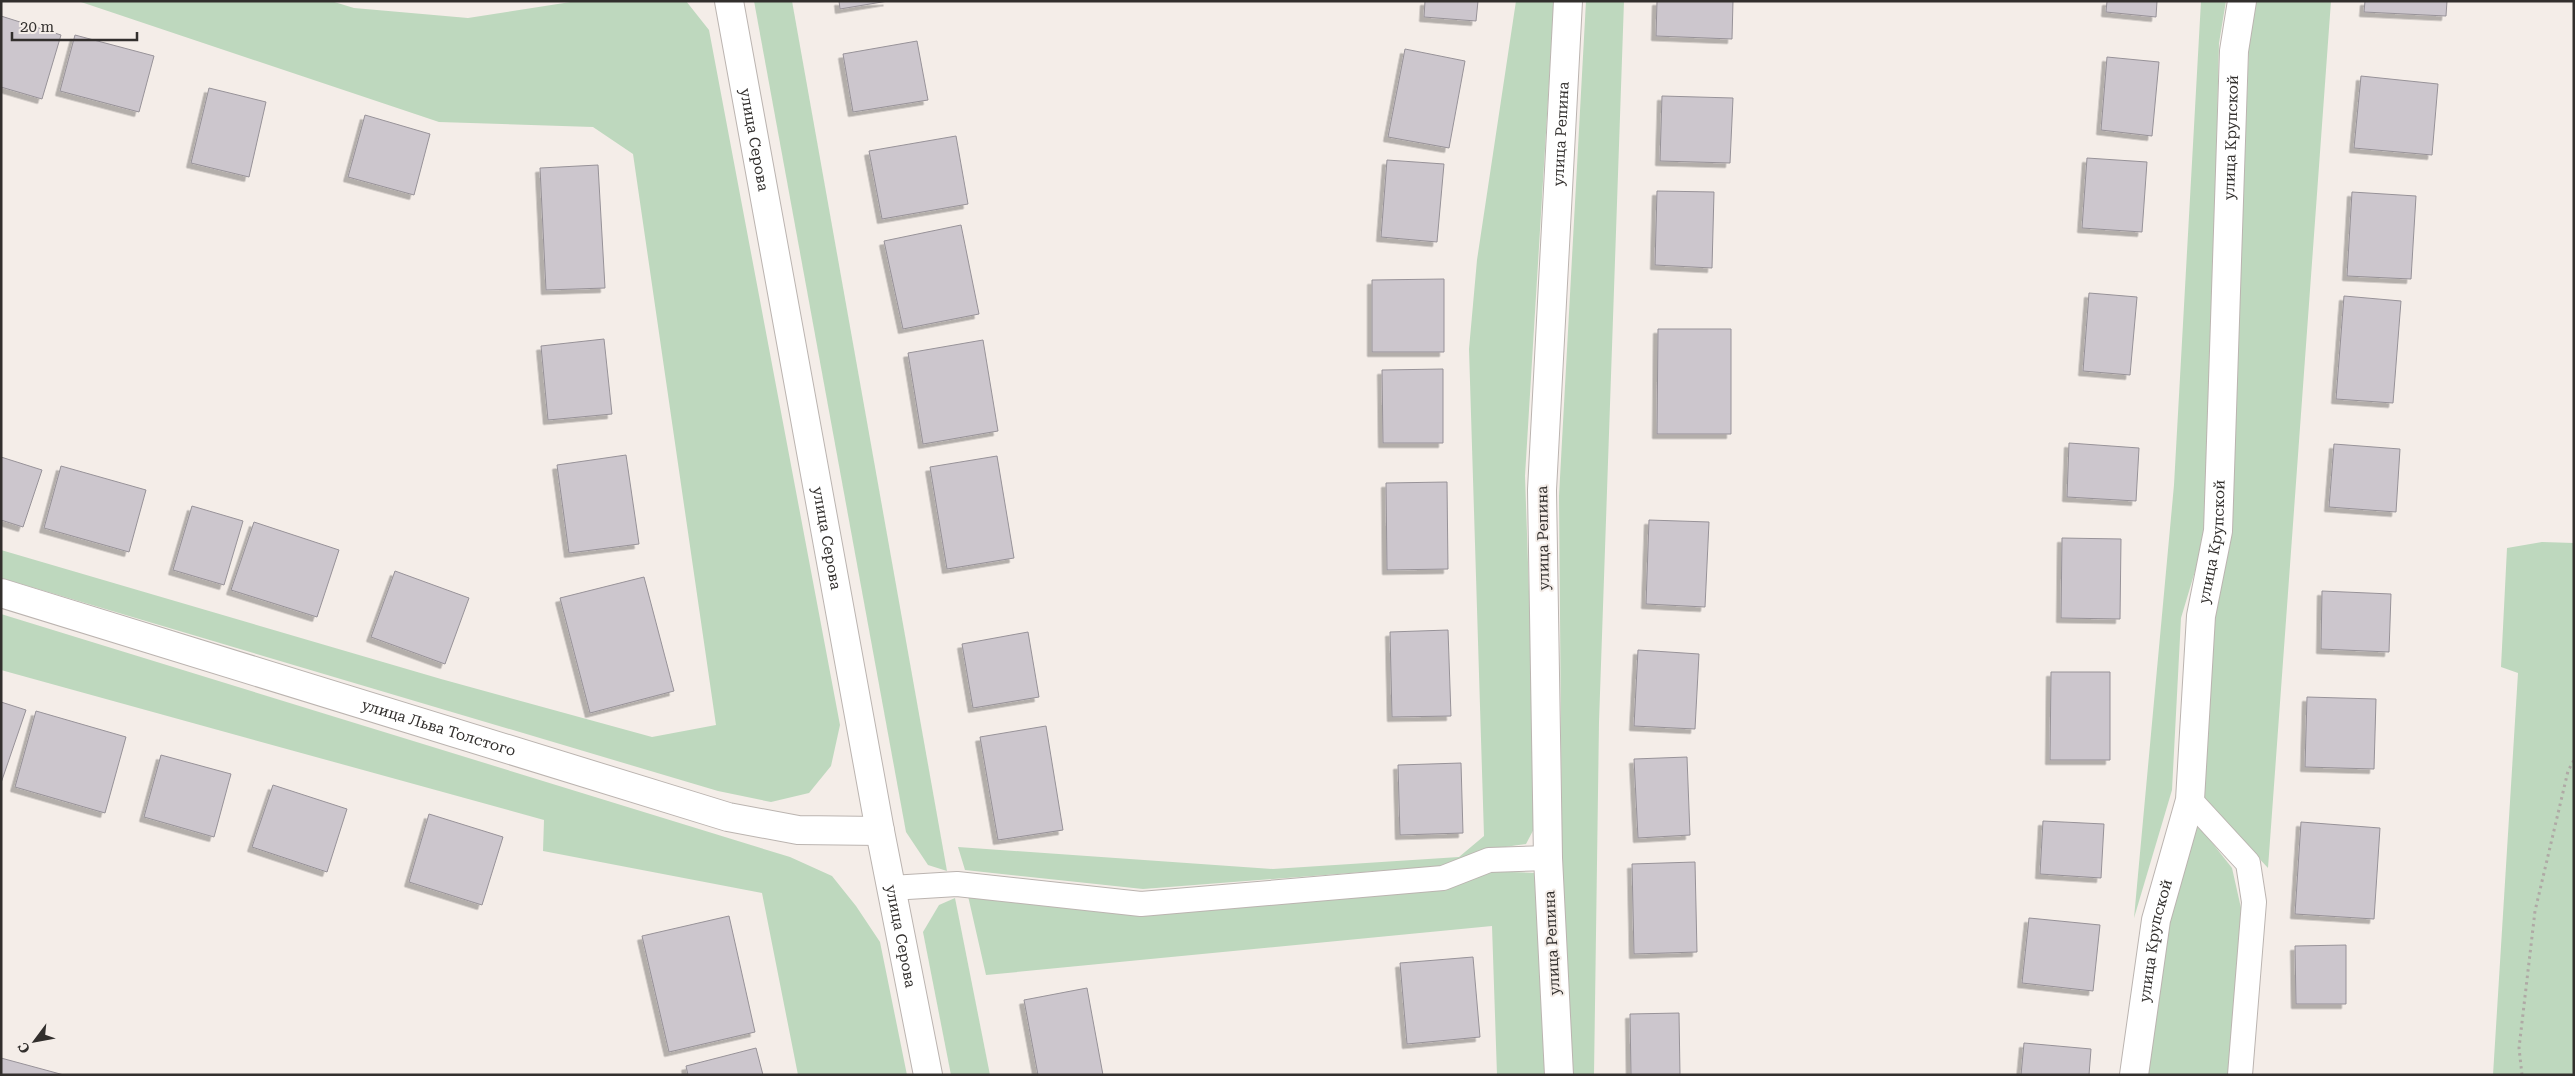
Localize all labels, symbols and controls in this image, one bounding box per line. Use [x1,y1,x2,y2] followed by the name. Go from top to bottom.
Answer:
[12,10,138,42] scale bar
[20,18,55,36] text: 20 m
[2220,75,2242,200] street label: улица Крупской
[1549,81,1573,187] street label: улица Репина
[736,87,772,193] street label: улица Серова
[2195,479,2229,605] street label: улица Крупской
[809,485,845,591] street label: улица Серова
[1533,486,1553,590] street label: улица Репина
[359,696,518,760] street label: улица Льва Толстого
[2135,877,2176,1004] street label: улица Крупской
[882,883,920,989] street label: улица Серова
[1540,890,1564,996] street label: улица Репина
[10,1016,60,1066] north arrow
[14,1039,33,1056] text: С

